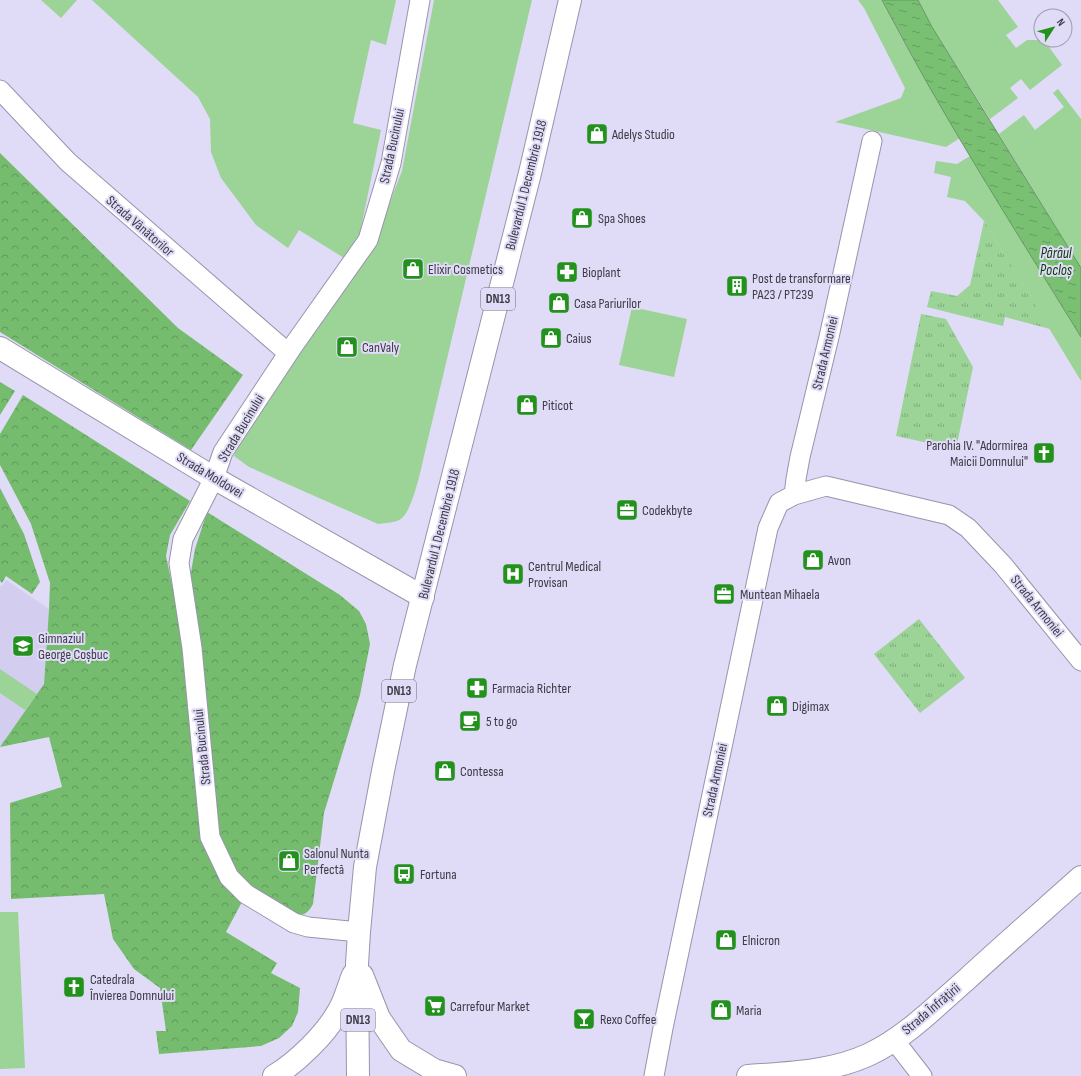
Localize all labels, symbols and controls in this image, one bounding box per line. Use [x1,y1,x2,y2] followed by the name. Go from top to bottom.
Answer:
[1033,8,1073,48] north arrow
[1054,16,1068,29] text: N
[376,107,408,185] street label: Strada Bucinului
[502,118,550,252] street label: Bulevardul 1 Decembrie 1918
[584,121,610,147] shop icon: Adelys Studio
[611,126,675,143] place label: Adelys Studio
[103,192,177,260] street label: Strada Vânătorilor
[569,205,595,231] shop icon: Spa Shoes
[598,210,646,227] place label: Spa Shoes
[1040,244,1073,280] water label: Pârâul Pocloș
[400,256,426,282] shop icon: Elixir Cosmetics
[554,259,580,285] pharmacy icon: Bioplant
[428,261,503,278] place label: Elixir Cosmetics
[582,264,621,281] place label: Bioplant
[752,270,851,303] place label: Post de transformare PA23 / PT239
[724,273,750,299] building icon: Post de transformare PA23 / PT239
[481,288,515,310] road number: DN13
[546,290,572,316] shop icon: Casa Pariurilor
[574,295,641,312] place label: Casa Pariurilor
[808,315,842,391] street label: Strada Armoniei
[538,325,564,351] shop icon: Caius
[566,330,591,347] place label: Caius
[334,334,360,360] shop icon: CanValy
[362,339,400,356] place label: CanValy
[214,391,268,465] street label: Strada Bucinului
[514,392,540,418] shop icon: Piticot
[542,397,573,414] place label: Piticot
[926,437,1028,470] place label: Parohia IV. "Adormirea Maicii Domnului"
[1031,440,1057,466] church icon: Parohia IV. "Adormirea Maicii Domnului"
[174,448,246,502] street label: Strada Moldovei
[415,467,463,601] street label: Bulevardul 1 Decembrie 1918
[614,497,640,523] office icon: Codekbyte
[642,502,692,519] place label: Codekbyte
[800,547,826,573] shop icon: Avon
[827,552,851,569] place label: Avon
[528,558,601,591] place label: Centrul Medical Provisan
[500,561,526,587] hospital icon: Centrul Medical Provisan
[1007,572,1067,640] street label: Strada Armoniei
[711,581,737,607] office icon: Muntean Mihaela
[740,586,820,603] place label: Muntean Mihaela
[38,630,108,663] place label: Gimnaziul George Coșbuc
[10,633,36,659] school or university icon: Gimnaziul George Coșbuc
[464,675,490,701] pharmacy icon: Farmacia Richter
[382,680,416,702] road number: DN13
[492,680,571,697] place label: Farmacia Richter
[764,693,790,719] shop icon: Digimax
[792,698,830,715] place label: Digimax
[190,708,214,786] street label: Strada Bucinului
[457,708,483,734] cafe icon: 5 to go
[486,713,517,730] place label: 5 to go
[699,742,731,818] street label: Strada Armoniei
[432,758,458,784] shop icon: Contessa
[460,763,504,780] place label: Contessa
[304,845,369,878] place label: Salonul Nunta Perfectă
[276,848,302,874] shop icon: Salonul Nunta Perfectă
[391,861,417,887] bus stop icon: Fortuna
[420,866,457,883] place label: Fortuna
[713,927,739,953] shop icon: Elnicron
[742,932,780,949] place label: Elnicron
[89,971,174,1004] place label: Catedrala Învierea Domnului
[61,974,87,1000] church icon: Catedrala Învierea Domnului
[898,980,964,1038] street label: Strada Înfrățirii
[422,993,448,1019] supermarket icon: Carrefour Market
[708,997,734,1023] shop icon: Maria
[450,998,530,1015] place label: Carrefour Market
[736,1002,762,1019] place label: Maria
[571,1006,597,1032] bar icon: Rexo Coffee
[341,1009,375,1031] road number: DN13
[600,1011,656,1028] place label: Rexo Coffee

